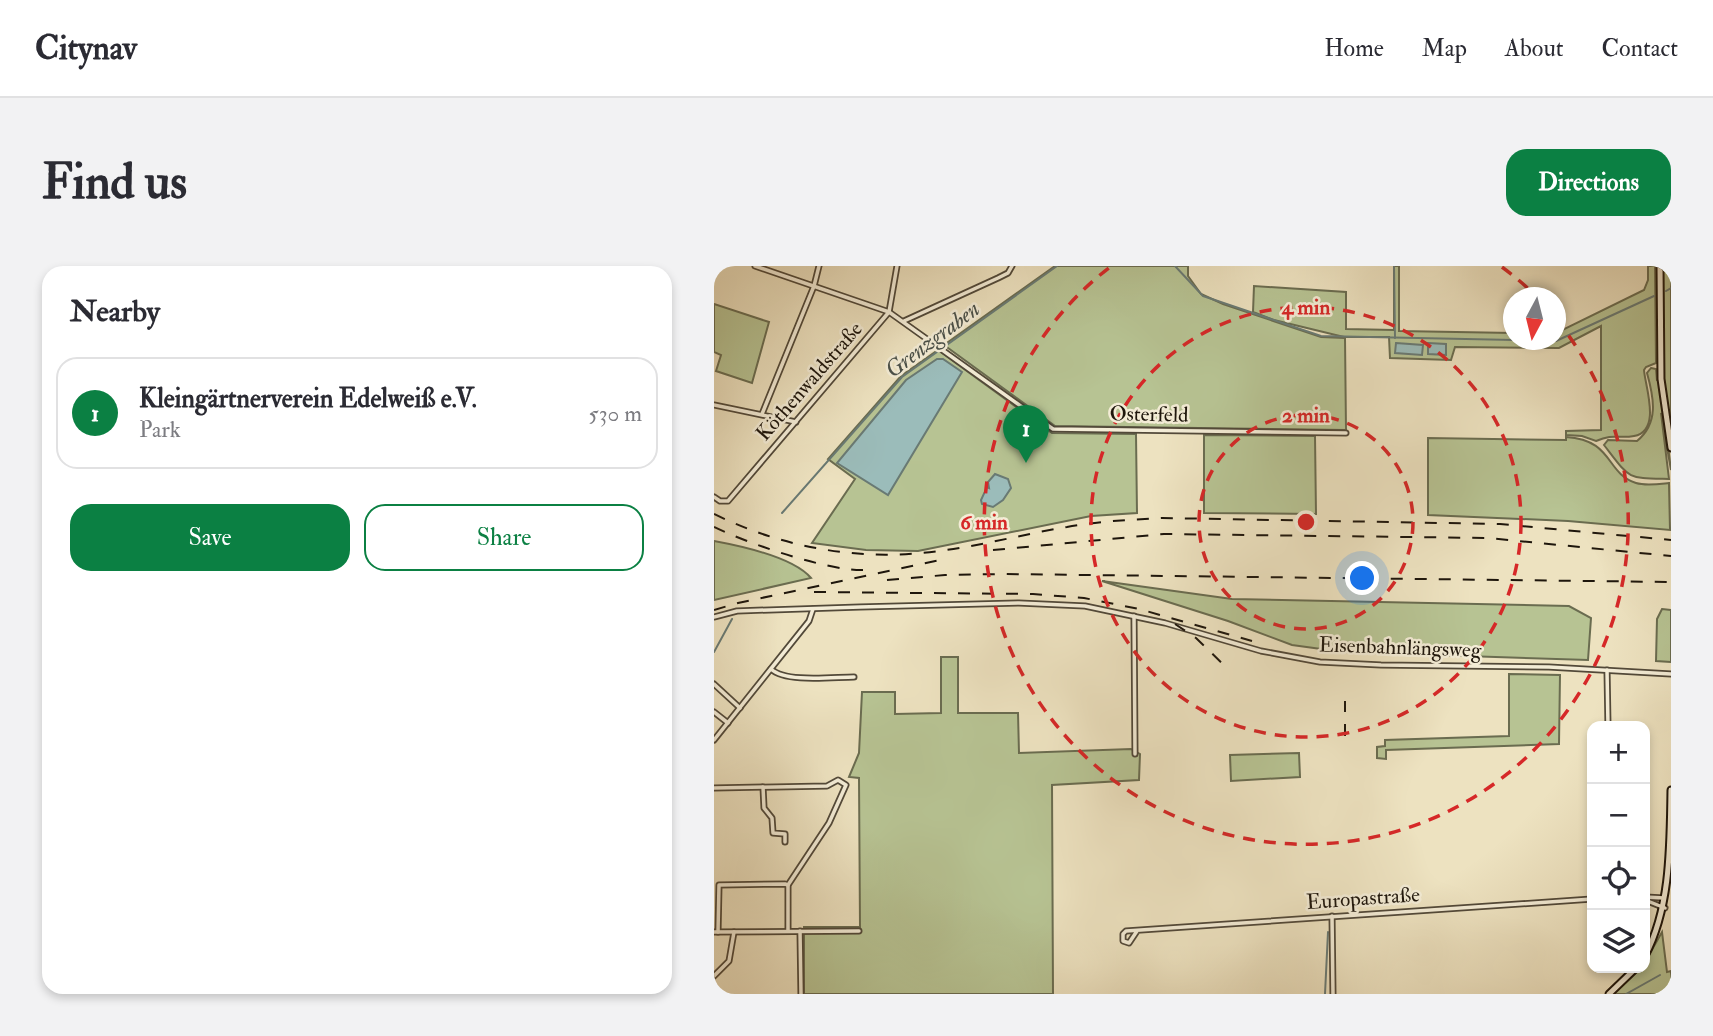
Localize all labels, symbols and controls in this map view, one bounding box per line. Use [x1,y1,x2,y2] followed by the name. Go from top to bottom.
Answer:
[35,28,137,69] text: Citynav
[1324,33,1384,64] text: Home
[1422,33,1467,64] text: Map
[1505,33,1564,64] text: About
[1602,33,1678,64] text: Contact
[1506,149,1671,216] button: Directions
[42,152,187,213] text: Find us
[1503,287,1566,350] north arrow
[70,293,160,330] text: Nearby
[879,294,985,384] water label: Grenzgraben
[1281,294,1330,321] text: 4 min
[750,316,869,447] street label: Köthenwaldstraße
[139,383,477,415] text: Kleingärtnerverein Edelweiß e.V.
[91,399,99,428] text: 1
[589,399,642,428] text: 530 m
[1109,400,1189,429] street label: Osterfeld
[1282,402,1330,429] text: 2 min
[1003,405,1049,463] pin: 1
[139,415,181,444] text: Park
[70,504,350,571] button: Save
[364,504,644,571] button: Share
[960,509,1008,536] text: 6 min
[1294,510,1318,534] centre of rings
[1345,561,1379,595] your location
[1318,631,1482,664] street label: Eisenbahnlängsweg
[1587,721,1650,973] map controls
[1587,721,1650,784] button: +
[1587,784,1650,847] button: −
[1587,847,1650,910] button: locate
[1305,881,1421,916] street label: Europastraße
[1587,910,1650,973] button: layers

